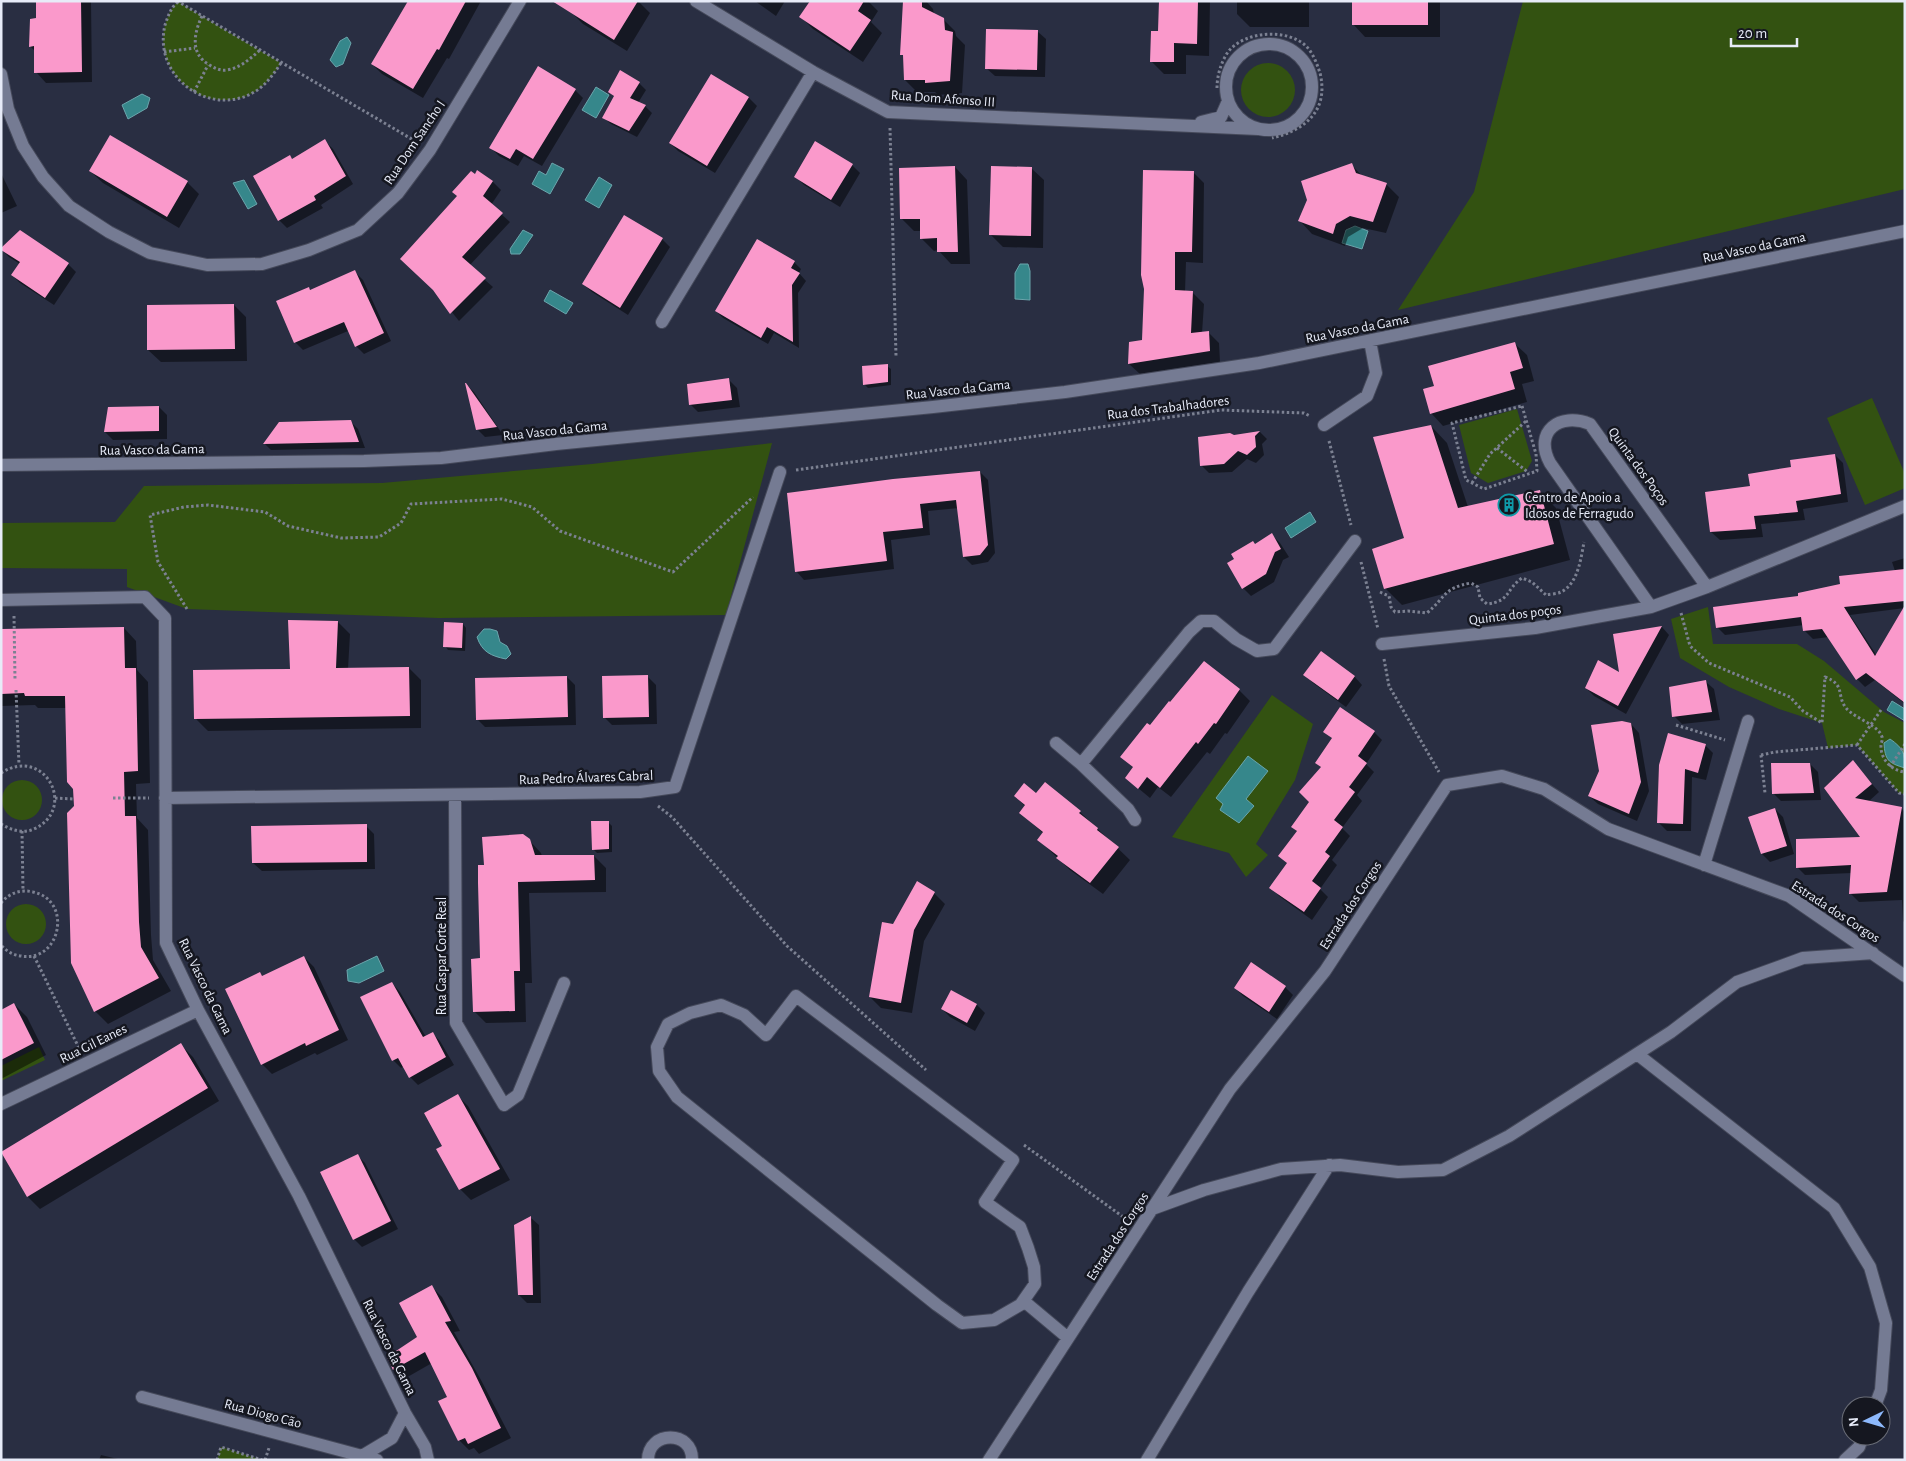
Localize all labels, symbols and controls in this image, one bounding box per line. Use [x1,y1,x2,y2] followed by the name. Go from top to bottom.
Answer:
[1731,15,1797,47] scale bar
[1738,26,1767,41] text: 20 m
[890,88,995,110] street label: Rua Dom Afonso III
[382,98,448,187] street label: Rua Dom Sancho I
[1701,230,1808,266] street label: Rua Vasco da Gama
[1304,312,1411,346] street label: Rua Vasco da Gama
[905,377,1012,402] street label: Rua Vasco da Gama
[1106,394,1230,422] street label: Rua dos Trabalhadores
[502,418,609,443] street label: Rua Vasco da Gama
[1605,425,1671,508] street label: Quinta dos Poços
[99,442,205,458] street label: Rua Vasco da Gama
[1525,491,1634,521] place label: Centro de Apoio a Idosos de Ferragudo
[1497,493,1521,517] building icon: Centro de Apoio a Idosos de Ferragudo
[1468,602,1562,628] street label: Quinta dos poços
[518,766,654,787] street label: Rua Pedro Álvares Cabral
[1317,859,1384,952] street label: Estrada dos Corgos
[1789,878,1882,945] street label: Estrada dos Corgos
[435,897,449,1015] street label: Rua Gaspar Corte Real
[176,936,235,1037] street label: Rua Vasco da Gama
[58,1022,129,1066] street label: Rua Gil Eanes
[1084,1190,1151,1283] street label: Estrada dos Corgos
[360,1297,419,1398] street label: Rua Vasco da Gama
[1841,1396,1891,1446] north arrow
[223,1397,303,1431] street label: Rua Diogo Cão
[1847,1417,1861,1428] text: N

